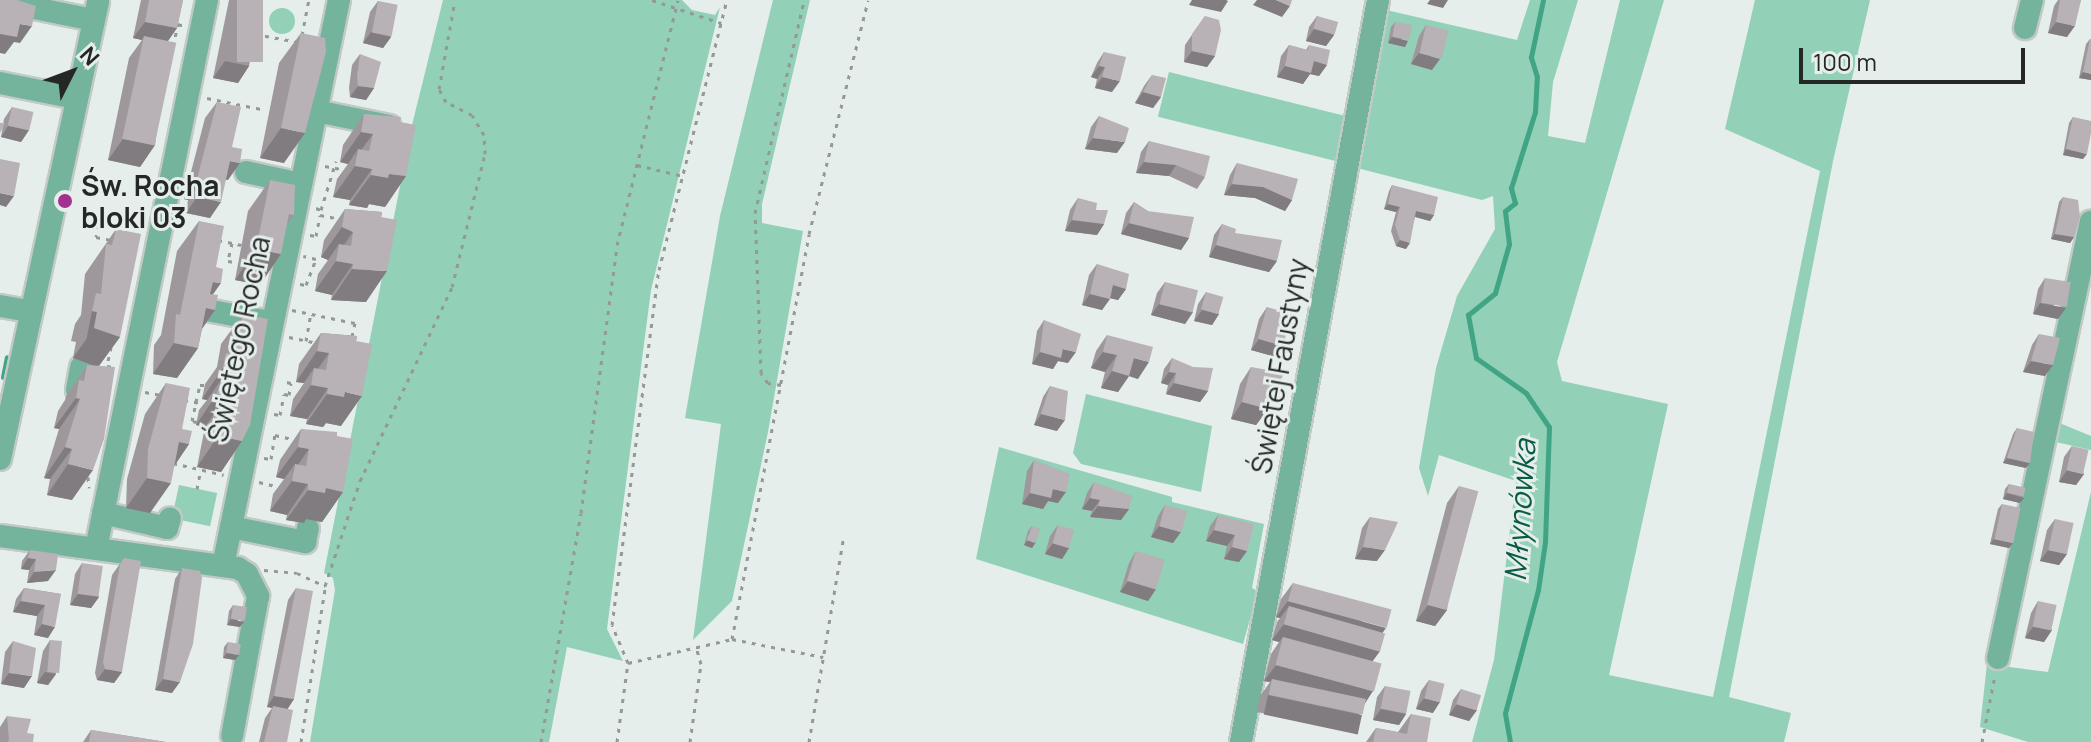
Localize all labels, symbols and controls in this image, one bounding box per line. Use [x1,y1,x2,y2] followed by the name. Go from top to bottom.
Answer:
[32,32,112,112] north arrow
[1803,32,2029,82] scale bar
[73,40,106,72] text: N
[1813,45,1877,78] text: 100 m
[81,168,219,234] place label: Św. Rocha bloki 03
[56,192,74,210] marker: Św. Rocha bloki 03
[200,233,276,445] street label: Świętego Rocha
[1244,256,1314,476] street label: Świętej Faustyny
[1497,438,1543,582] water label: Młynówka

